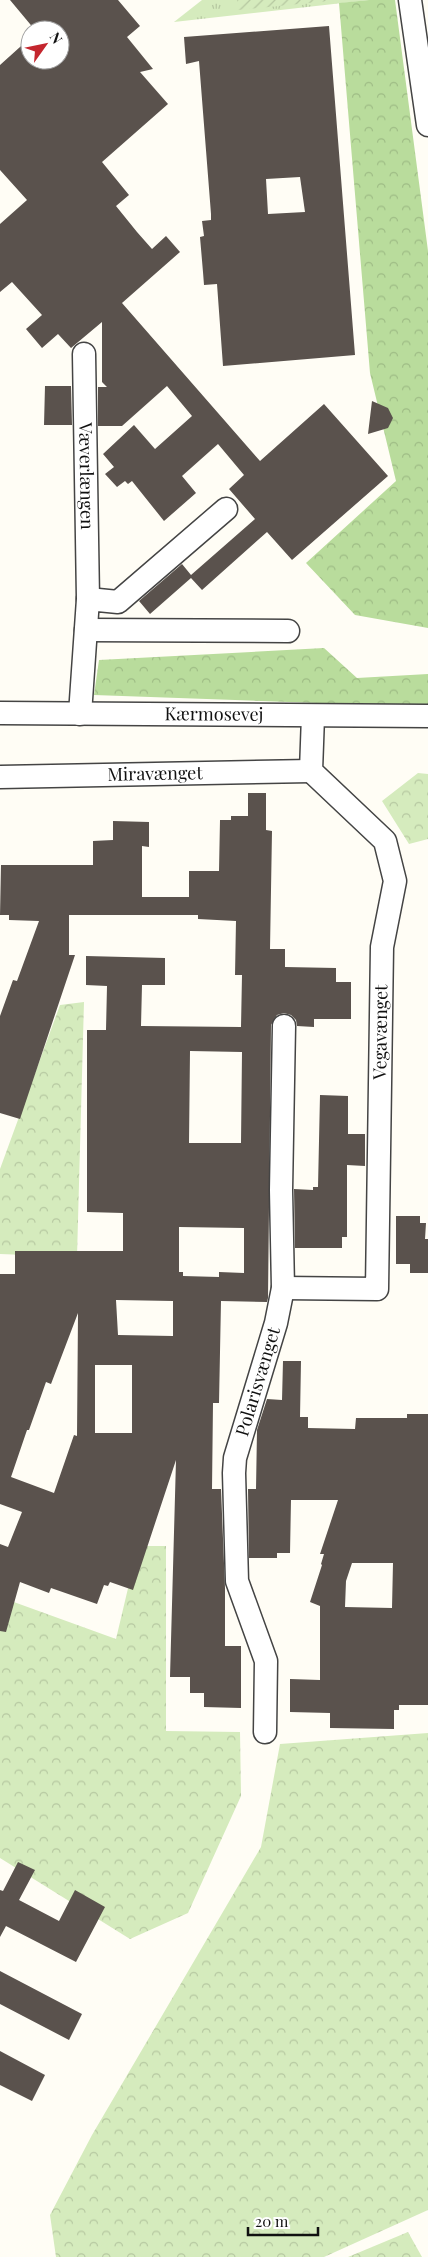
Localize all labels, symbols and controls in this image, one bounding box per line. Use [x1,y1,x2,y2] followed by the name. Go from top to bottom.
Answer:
[20,20,70,70] north arrow
[46,28,67,47] text: N
[74,421,100,530] street label: Væverlængen
[165,701,263,726] street label: Kærmosevej
[107,760,203,786] street label: Miravænget
[367,984,392,1081] street label: Vegavænget
[229,1323,285,1439] street label: Polarisvænget
[248,2204,318,2236] scale bar
[255,2211,289,2231] text: 20 m

